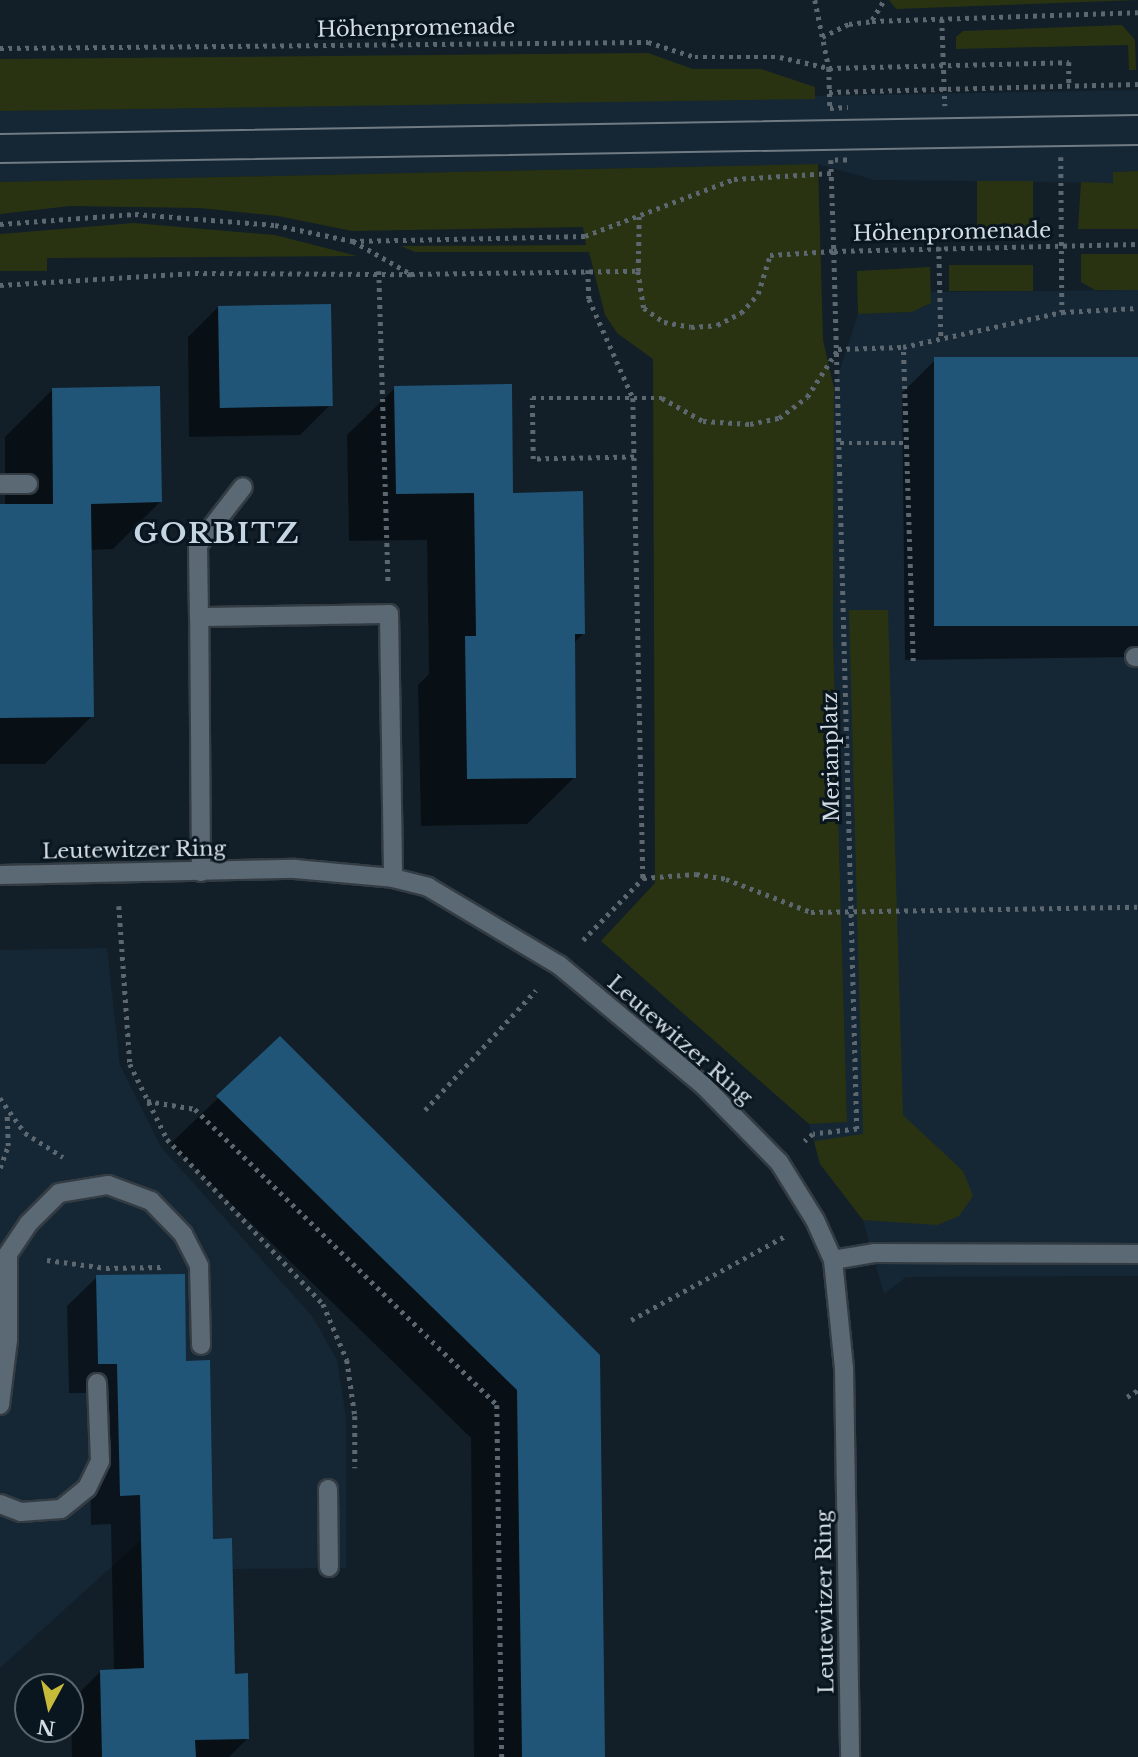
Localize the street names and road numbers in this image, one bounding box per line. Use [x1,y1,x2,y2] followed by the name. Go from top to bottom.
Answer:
[317,14,515,42] street label: Höhenpromenade
[853,218,1051,246] street label: Höhenpromenade
[817,692,845,822] street label: Merianplatz
[41,836,227,864] street label: Leutewitzer Ring
[602,970,758,1110] street label: Leutewitzer Ring
[811,1509,839,1695] street label: Leutewitzer Ring

